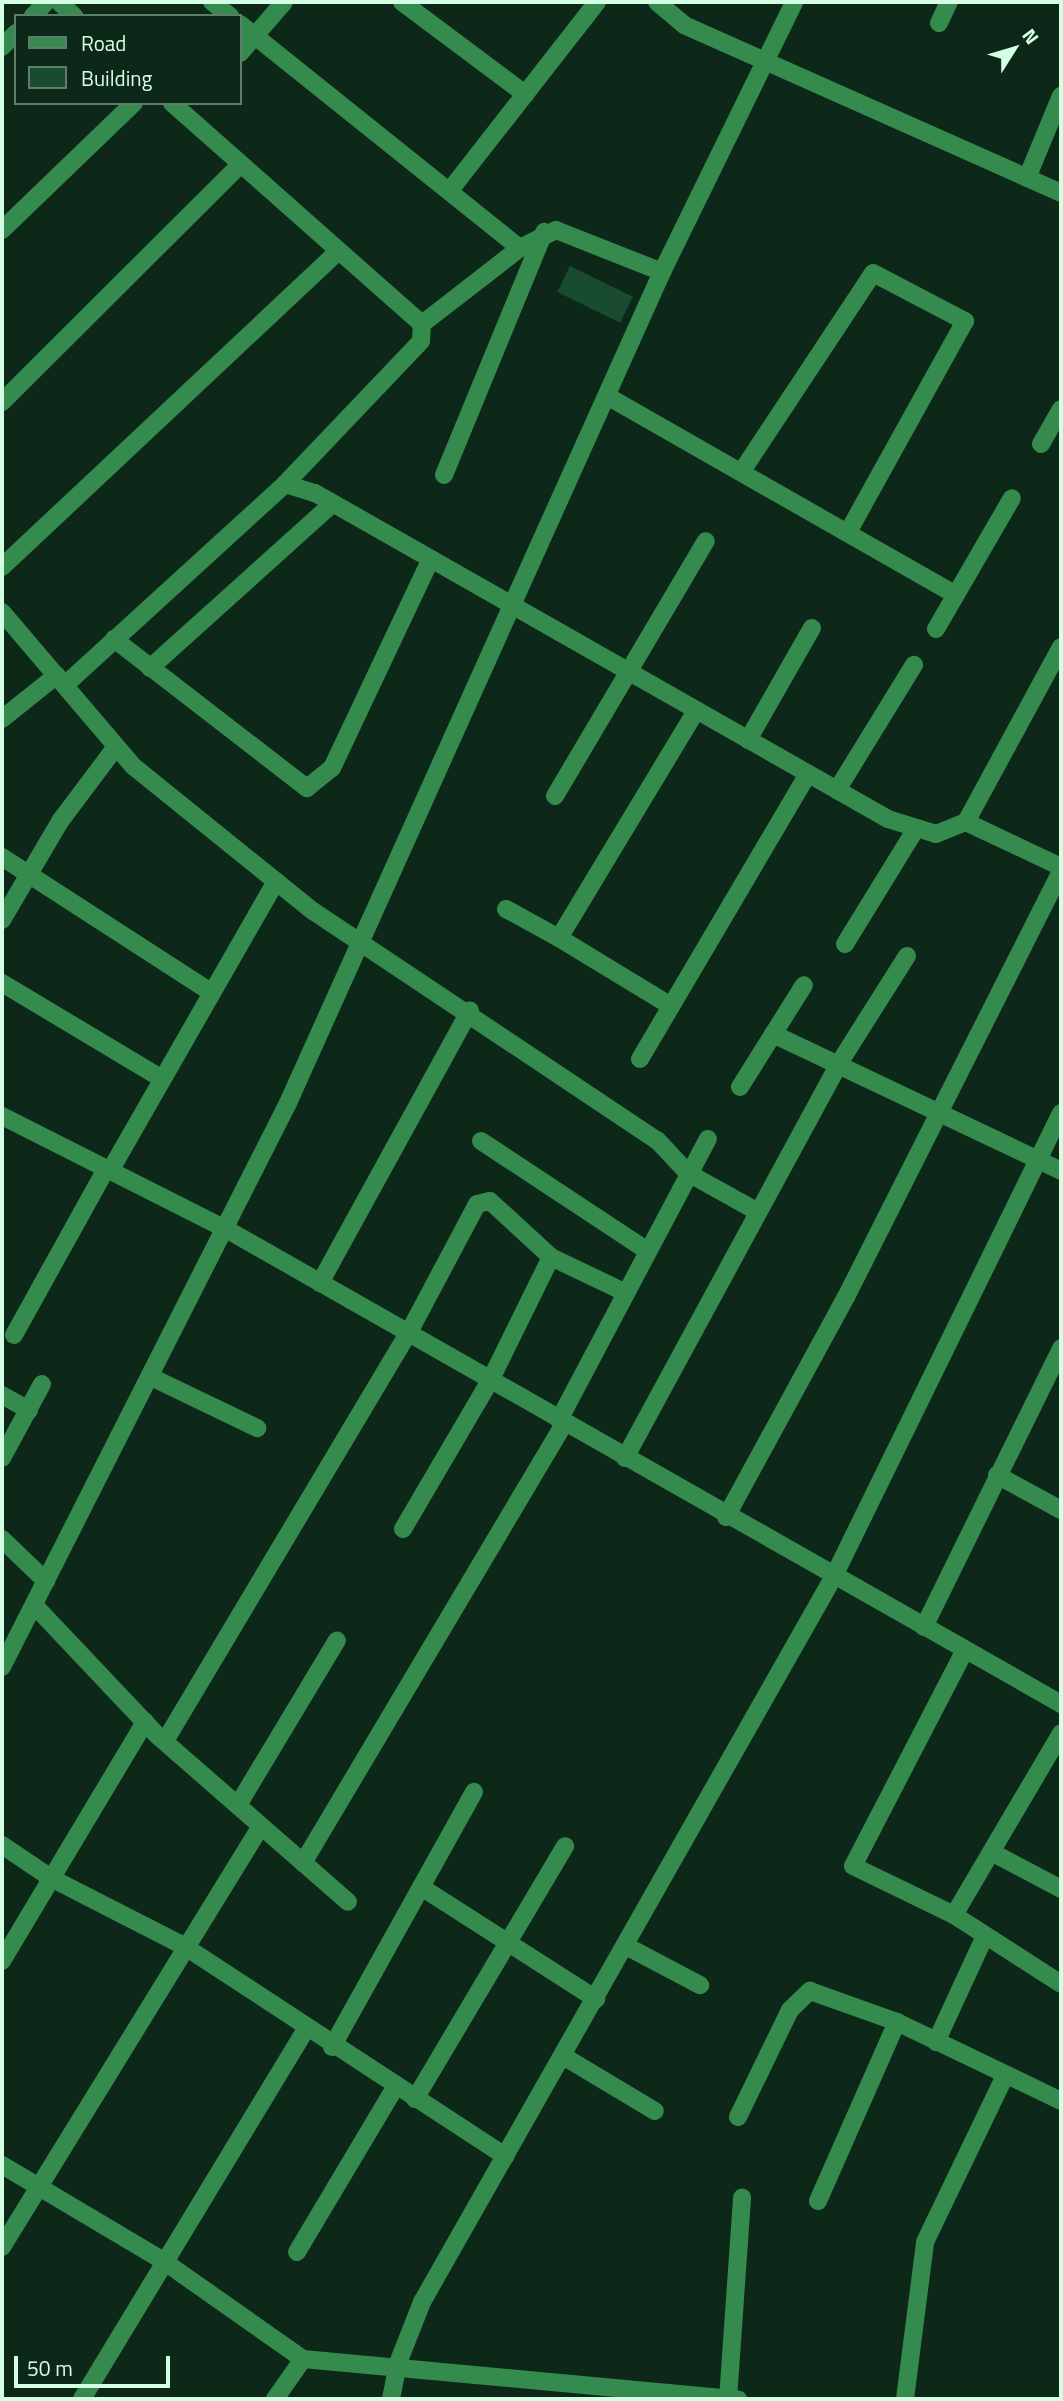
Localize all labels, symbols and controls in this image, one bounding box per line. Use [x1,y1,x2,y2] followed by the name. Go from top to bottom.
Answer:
[14,14,242,105] legend
[979,14,1049,84] north arrow
[1016,22,1047,50] text: N
[81,27,126,59] text: Road
[81,62,152,94] text: Building
[18,2342,173,2386] scale bar
[27,2352,73,2384] text: 50 m

